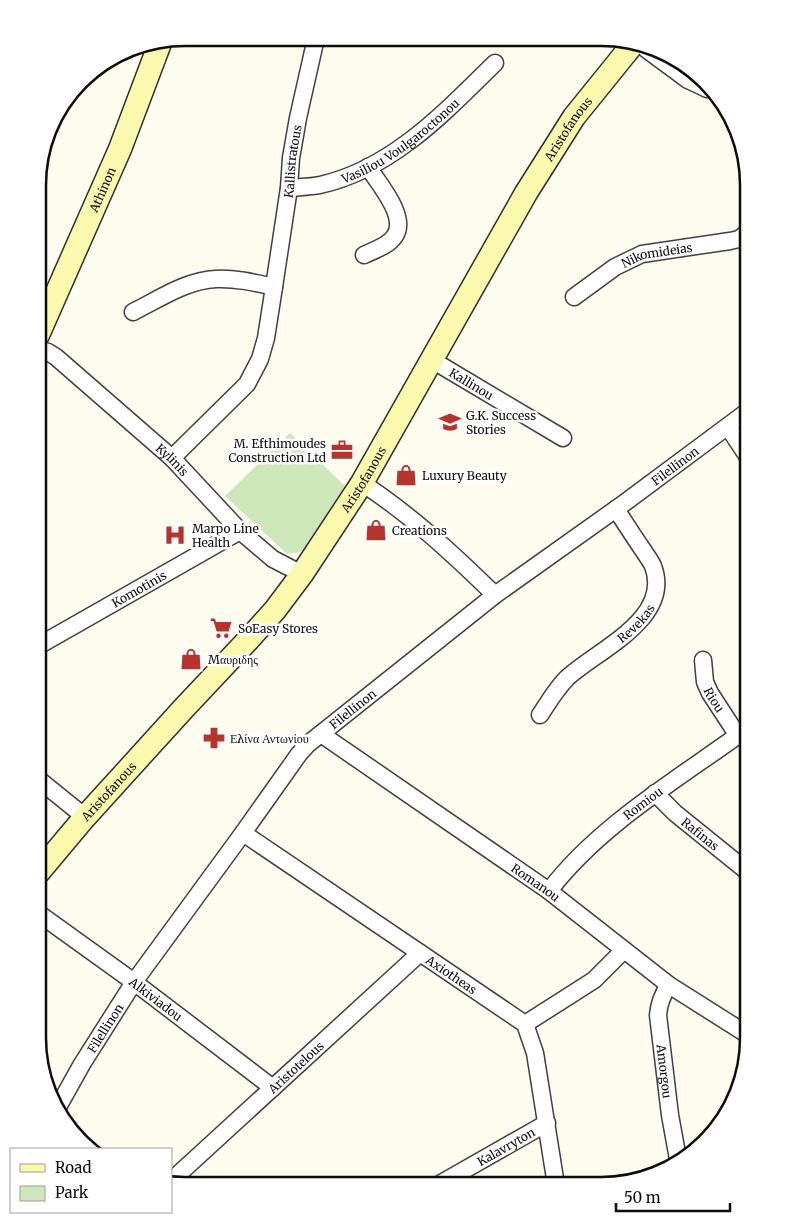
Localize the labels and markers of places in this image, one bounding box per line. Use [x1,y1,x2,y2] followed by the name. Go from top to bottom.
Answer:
[466,408,536,437] place label: G.K. Success Stories
[437,409,463,435] school or university icon: G.K. Success Stories
[228,436,326,465] place label: M. Efthimoudes Construction Ltd
[329,437,355,463] office icon: M. Efthimoudes Construction Ltd
[393,462,419,488] shop icon: Luxury Beauty
[422,468,507,483] place label: Luxury Beauty
[363,517,389,543] shop icon: Creations
[192,521,259,550] place label: Marpo Line Health
[162,522,188,548] hospital icon: Marpo Line Health
[392,523,447,538] place label: Creations
[208,615,234,641] supermarket icon: SoEasy Stores
[238,621,318,636] place label: SoEasy Stores
[178,646,204,672] shop icon: Μαυριδης
[208,652,258,667] place label: Μαυριδης
[201,725,227,751] pharmacy icon: Ελίνα Αντωνίου
[230,731,309,746] place label: Ελίνα Αντωνίου

